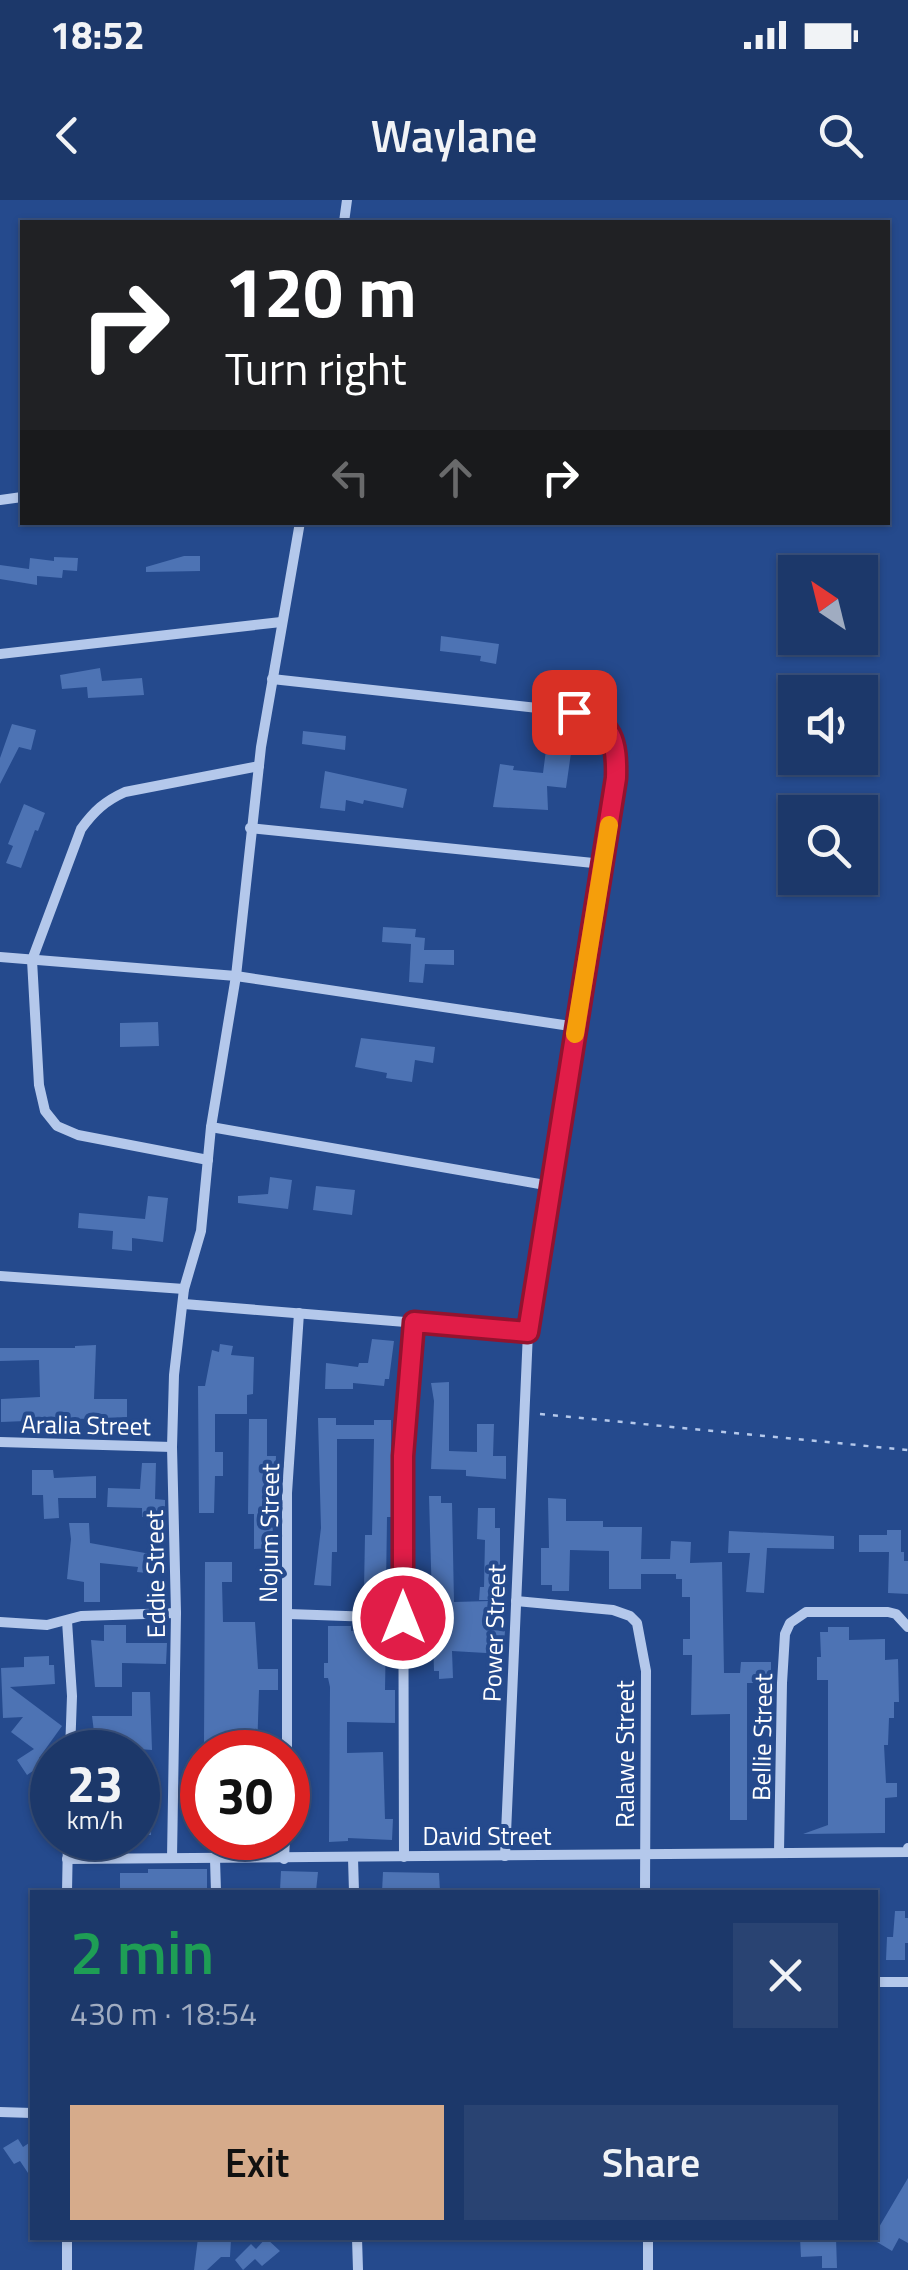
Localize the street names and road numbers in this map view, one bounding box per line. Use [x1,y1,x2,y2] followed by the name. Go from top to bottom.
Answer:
[21,1405,151,1445] street label: Aralia Street
[249,1463,289,1603] street label: Nojum Street
[135,1509,175,1638] street label: Eddie Street
[473,1563,515,1703] street label: Power Street
[742,1673,782,1801] street label: Bellie Street
[606,1680,644,1828] street label: Ralawe Street
[422,1817,552,1855] street label: David Street

